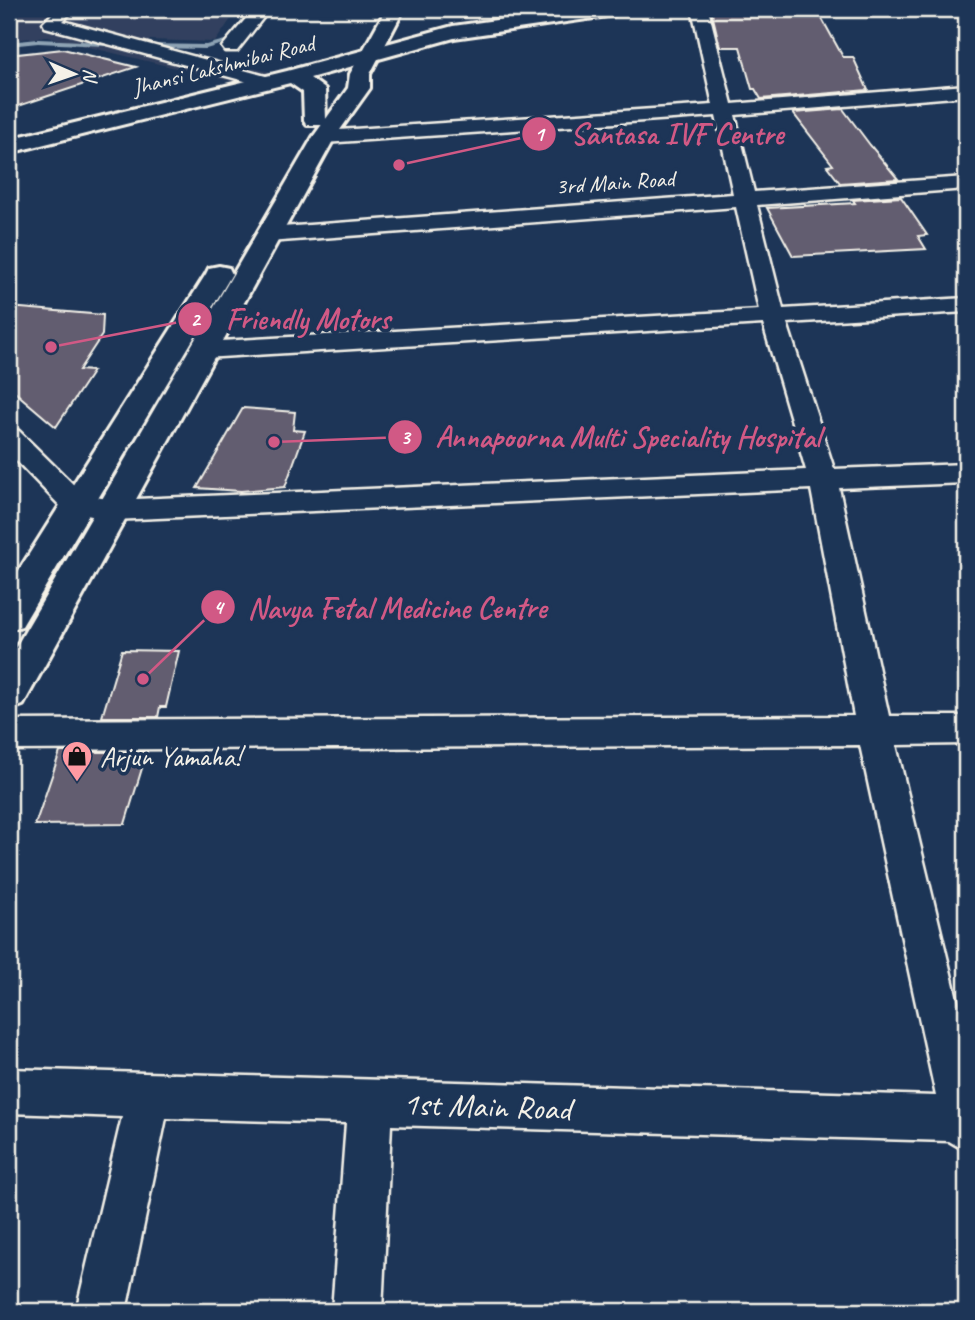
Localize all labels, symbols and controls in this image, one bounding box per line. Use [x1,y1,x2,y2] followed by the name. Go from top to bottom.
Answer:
[128,28,321,102] street label: Jhansi Lakshmibai Road
[38,38,108,108] north arrow
[78,68,102,84] text: N
[522,108,797,159] callout: Santasa IVF Centre
[571,115,785,153] text: Santasa IVF Centre
[534,121,546,147] text: 1
[555,164,679,201] street label: 3rd Main Road
[177,293,404,344] callout: Friendly Motors
[226,300,394,339] text: Friendly Motors
[190,306,202,332] text: 2
[387,411,834,462] callout: Annapoorna Multi Speciality Hospital
[436,418,826,456] text: Annapoorna Multi Speciality Hospital
[400,424,412,450] text: 3
[201,582,559,633] callout: Navya Fetal Medicine Centre
[248,589,549,628] text: Navya Fetal Medicine Centre
[213,594,225,620] text: 4
[60,739,94,783] shop icon: Arjun Yamaha!
[100,739,247,774] place label: Arjun Yamaha!
[402,1082,577,1130] street label: 1st Main Road

